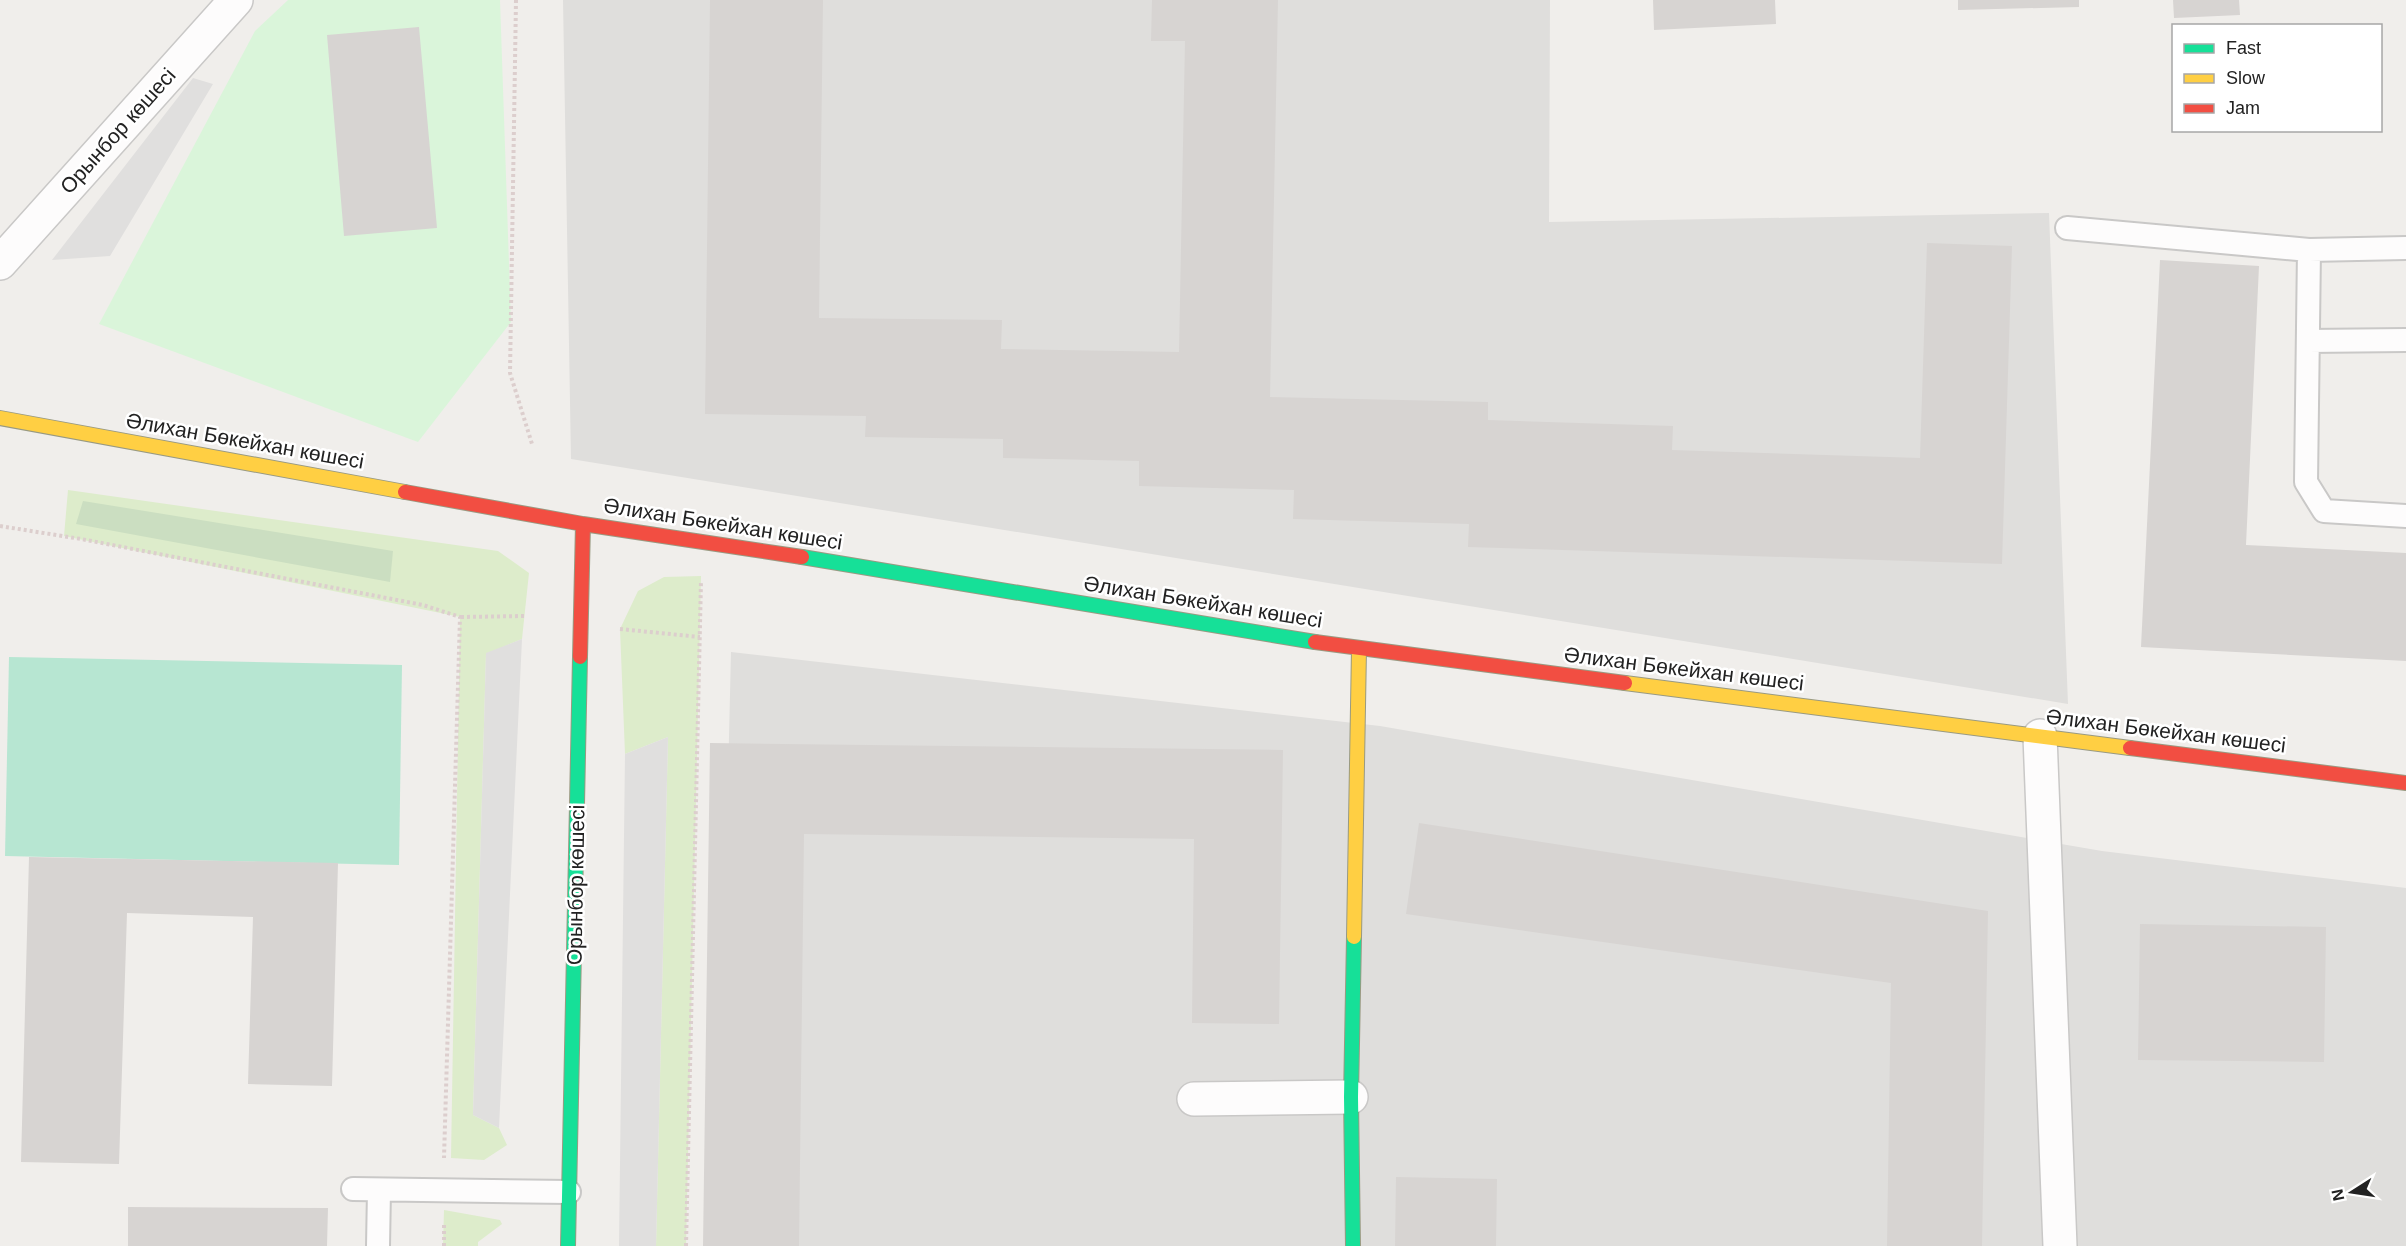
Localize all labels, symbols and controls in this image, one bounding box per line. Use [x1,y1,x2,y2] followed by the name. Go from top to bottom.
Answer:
[2172,24,2382,132] legend
[2226,38,2261,58] text: Fast
[55,63,180,198] street label: Орынбор көшесі
[2226,68,2266,88] text: Slow
[2226,98,2260,118] text: Jam
[124,408,366,473] street label: Әлихан Бөкейхан көшесі
[602,493,844,554] street label: Әлихан Бөкейхан көшесі
[1082,571,1324,632] street label: Әлихан Бөкейхан көшесі
[1563,642,1805,695] street label: Әлихан Бөкейхан көшесі
[2045,704,2287,757] street label: Әлихан Бөкейхан көшесі
[563,805,588,965] street label: Орынбор көшесі
[2322,1162,2382,1222] north arrow
[2328,1188,2347,1202] text: N

